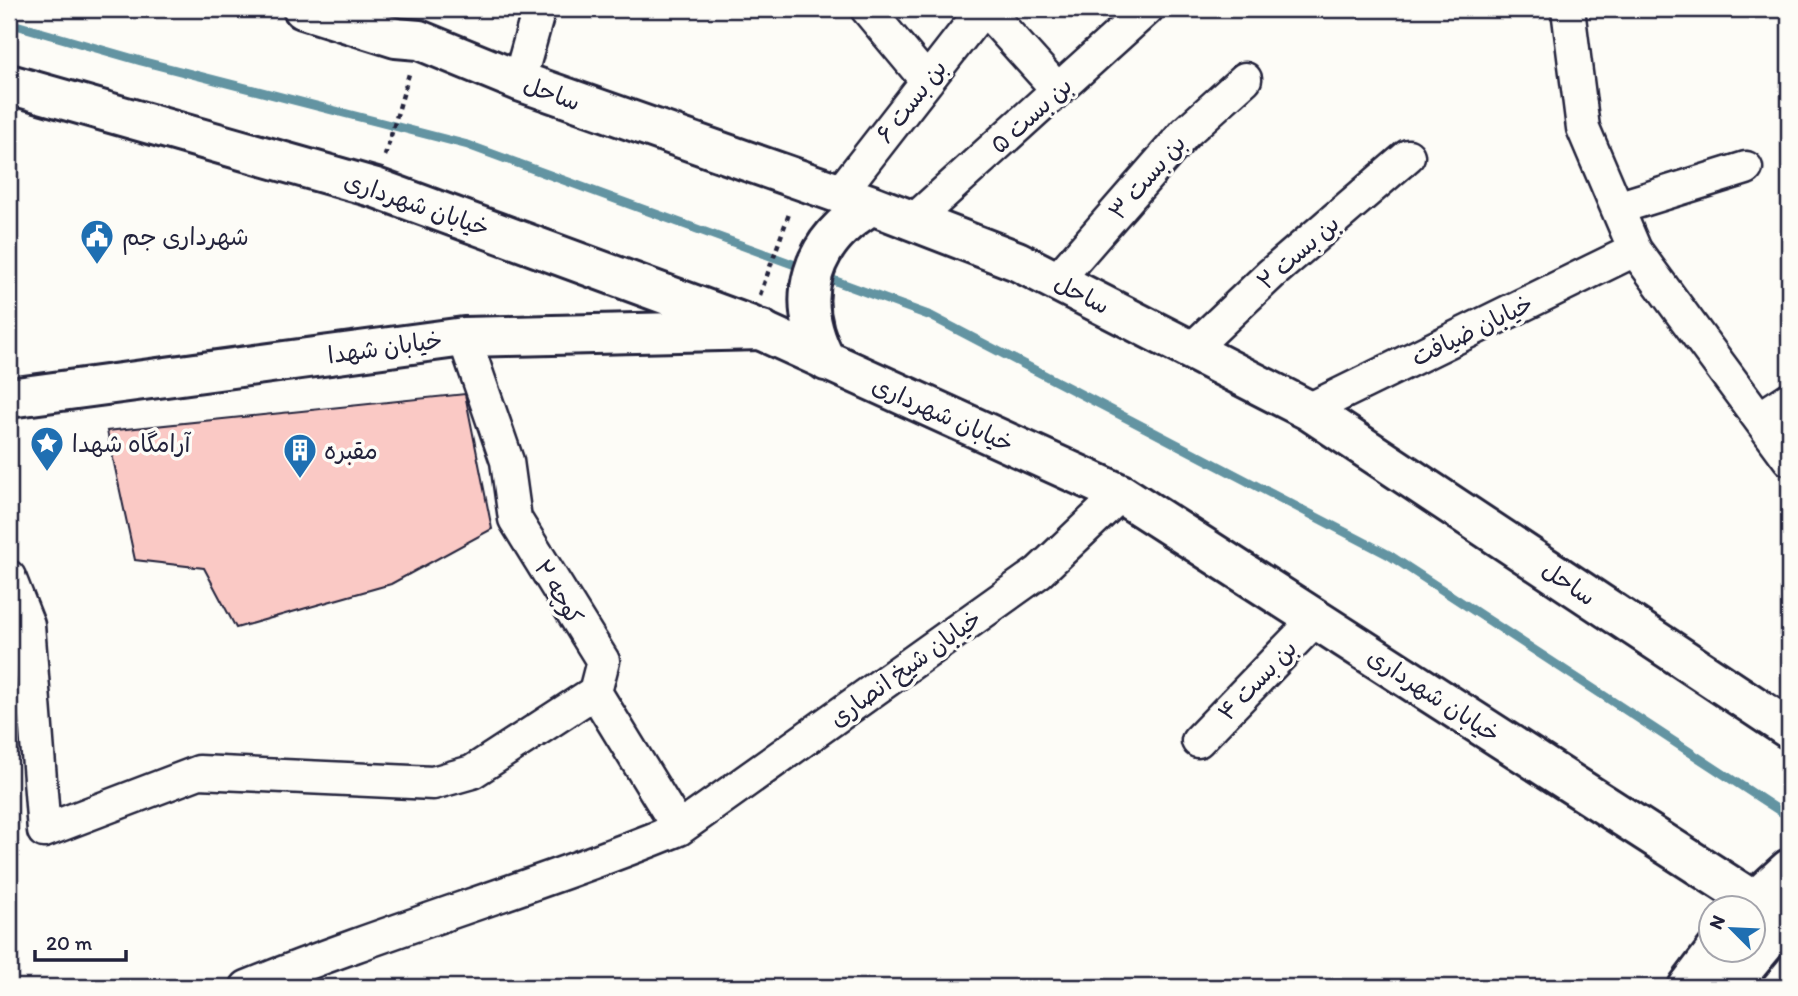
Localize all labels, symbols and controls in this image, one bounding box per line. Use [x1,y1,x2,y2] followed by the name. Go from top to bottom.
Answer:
[869,54,953,148] street label: بن بست ۶
[520,69,584,117] street label: ساحل
[984,71,1078,159] street label: بن بست ۵
[1102,129,1192,225] street label: بن بست ۳
[341,166,493,242] street label: خیابان شهرداری
[1251,208,1345,296] street label: بن بست ۲
[78,217,116,266] public building icon: شهرداری جم
[122,222,249,255] place label: شهرداری جم
[1049,268,1115,320] street label: ساحل
[1406,288,1538,372] street label: خیابان ضیافت
[326,325,444,369] street label: خیابان شهدا
[868,370,1018,458] street label: خیابان شهرداری
[28,424,66,473] place icon: آرامگاه شهدا
[72,429,192,458] place label: آرامگاه شهدا
[281,431,319,480] building icon: مقبره
[324,436,378,465] place label: مقبره
[528,554,590,630] street label: کوچه ۲
[1537,555,1601,611] street label: ساحل
[824,603,988,734] street label: خیابان شیخ انصاری
[1211,634,1303,726] street label: بن بست ۴
[1363,642,1505,748] street label: خیابان شهرداری
[1696,894,1766,964] north arrow
[1704,912,1730,933] text: N
[35,919,126,963] scale bar
[46,930,93,955] text: 20 m

